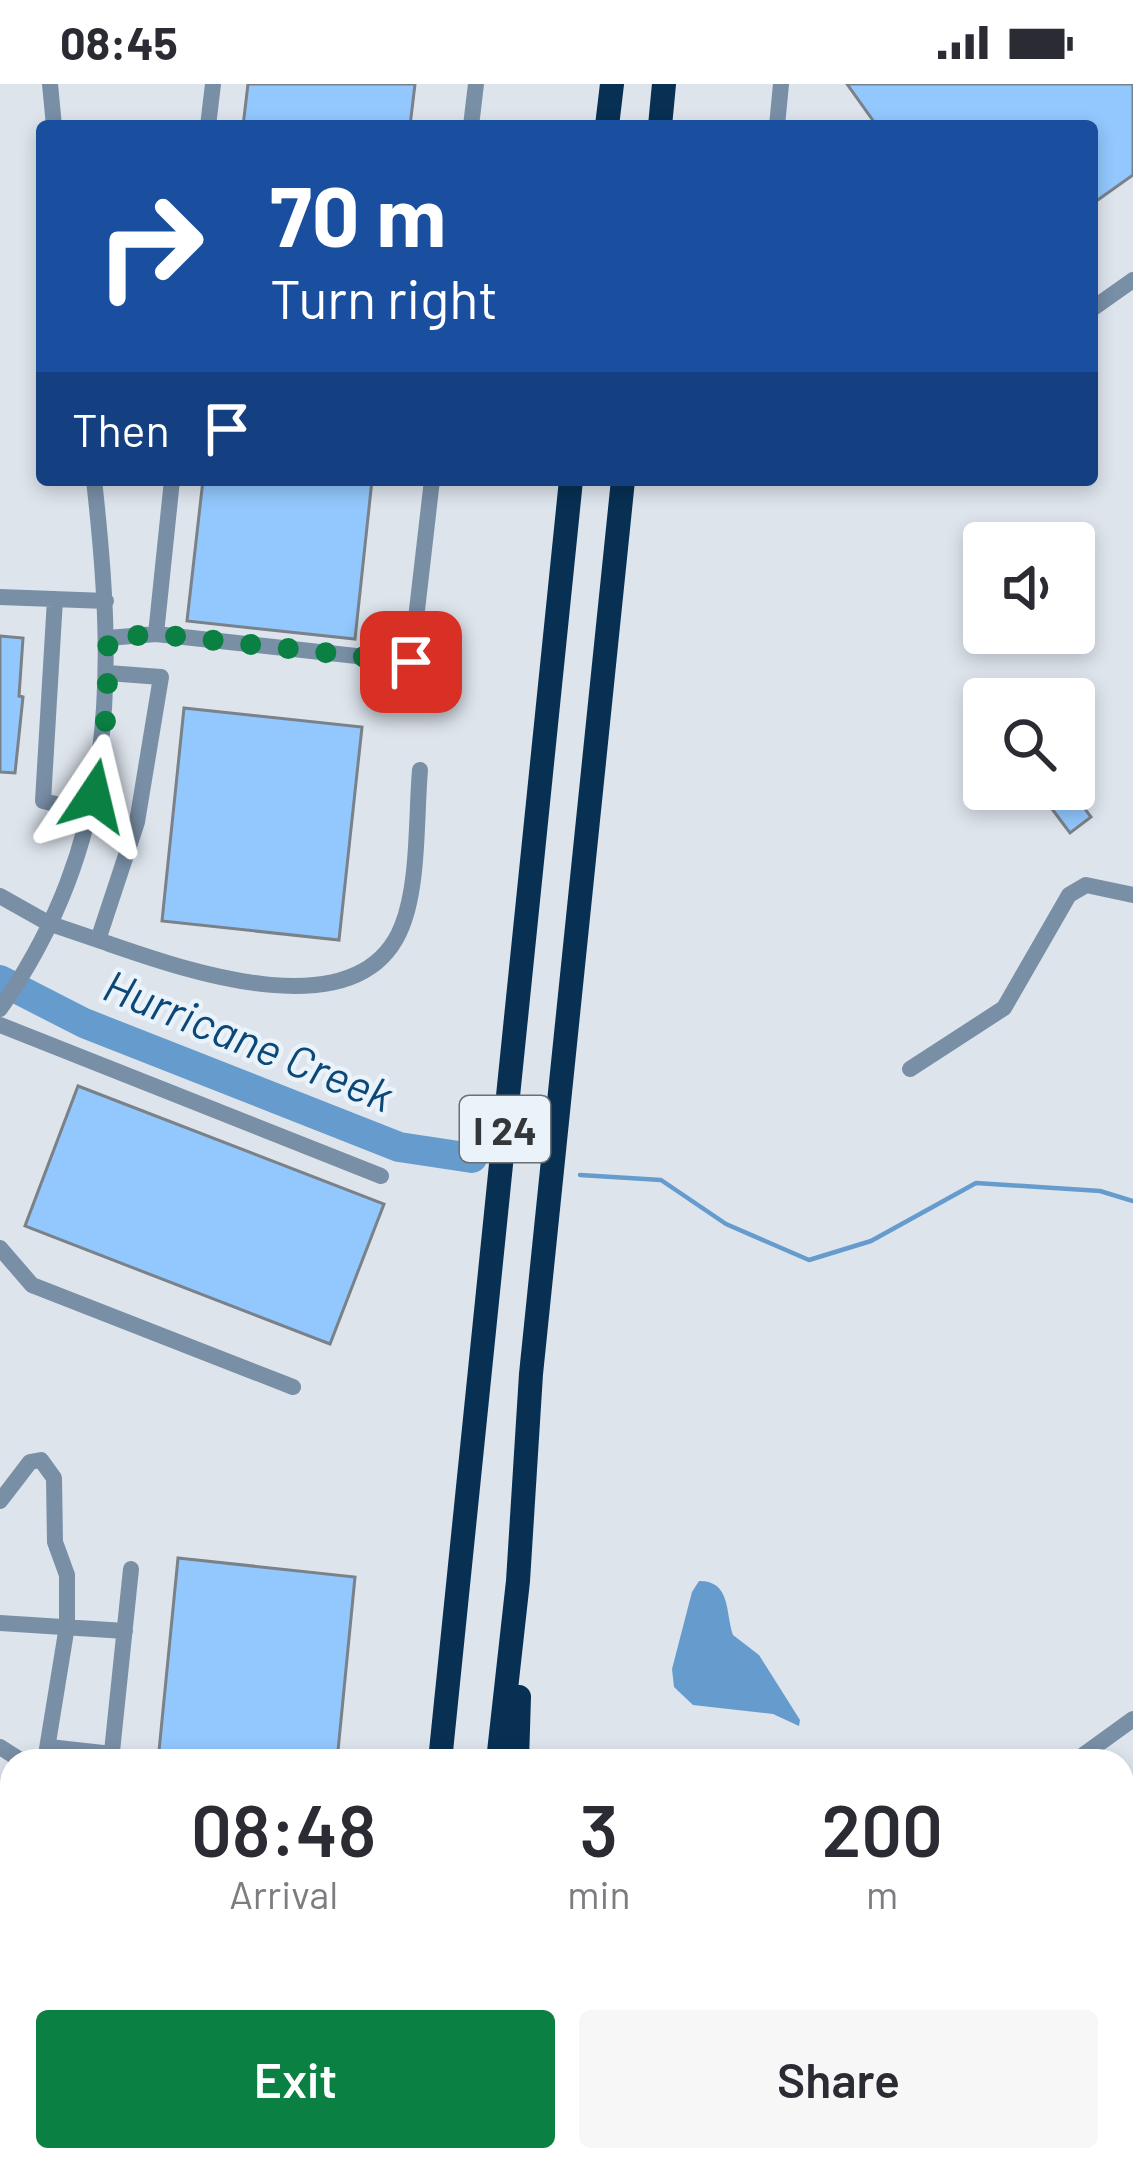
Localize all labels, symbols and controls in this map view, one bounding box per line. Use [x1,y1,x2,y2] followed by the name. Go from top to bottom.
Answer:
[60,15,178,69] text: 08:45
[270,163,446,264] text: 70 m
[72,168,228,324] icon: right
[270,265,498,330] text: Turn right
[194,396,260,462] icon: arrive
[72,402,170,456] text: Then
[963,522,1095,810] map controls
[963,522,1095,654] button: sound
[360,611,462,713] pin
[378,629,444,695] icon: arrive
[963,678,1095,810] button: search
[31,733,157,859] position arrow
[96,956,402,1122] water label: Hurricane Creek
[460,1096,550,1162] road number: I 24
[191,1785,376,1871] text: 08:48
[580,1785,618,1871] text: 3
[822,1785,943,1871] text: 200
[229,1870,338,1917] text: Arrival
[567,1870,631,1917] text: min
[866,1870,898,1917] text: m
[36,2010,555,2148] button: Exit
[579,2010,1098,2148] button: Share

